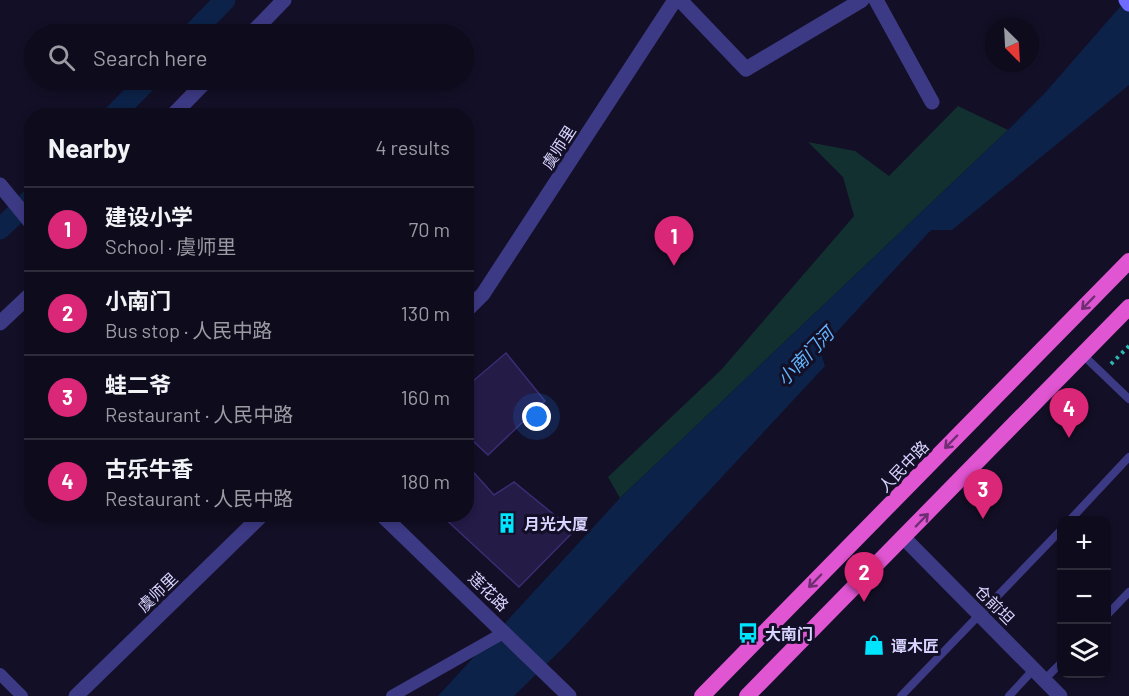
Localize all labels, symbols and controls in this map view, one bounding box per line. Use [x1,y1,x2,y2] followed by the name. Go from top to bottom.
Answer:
[985,18,1039,72] north arrow
[24,24,474,90] search box
[45,41,78,74] icon: search
[93,44,207,70] text: Search here
[537,122,579,172] street label: 虞师里
[48,132,130,163] text: Nearby
[375,135,450,159] text: 4 results
[105,203,193,229] text: 建设小学
[654,216,694,266] pin: 1
[64,217,71,241] text: 1
[409,217,450,241] text: 70 m
[105,234,236,258] text: School · 虞师里
[105,287,171,313] text: 小南门
[1081,295,1095,310] one-way arrow
[62,301,73,325] text: 2
[401,301,450,325] text: 130 m
[105,318,272,342] text: Bus stop · 人民中路
[772,320,840,390] water label: 小南门河
[105,371,171,397] text: 蛙二爷
[62,385,73,409] text: 3
[401,385,450,409] text: 160 m
[1050,388,1088,438] pin: 4
[105,402,293,426] text: Restaurant · 人民中路
[522,402,551,431] your location
[944,435,959,450] one-way arrow
[874,436,932,496] street label: 人民中路
[105,455,193,481] text: 古乐牛香
[61,469,74,493] text: 4
[401,469,450,493] text: 180 m
[964,470,1002,519] pin: 3
[105,486,293,510] text: Restaurant · 人民中路
[495,511,519,535] building icon: 月光大厦
[914,513,929,528] one-way arrow
[524,514,588,533] place label: 月光大厦
[1057,516,1111,678] map controls
[1057,516,1111,570] button: +
[844,552,884,602] pin: 2
[465,567,513,615] street label: 莲花路
[133,568,181,616] street label: 虞师里
[1057,570,1111,624] button: −
[807,574,822,589] one-way arrow
[971,580,1019,628] street label: 仓前坦
[736,621,760,645] bus stop icon: 大南门
[765,624,813,643] place label: 大南门
[1057,624,1111,678] button: layers
[862,633,886,657] shop icon: 谭木匠
[891,636,939,655] place label: 谭木匠

